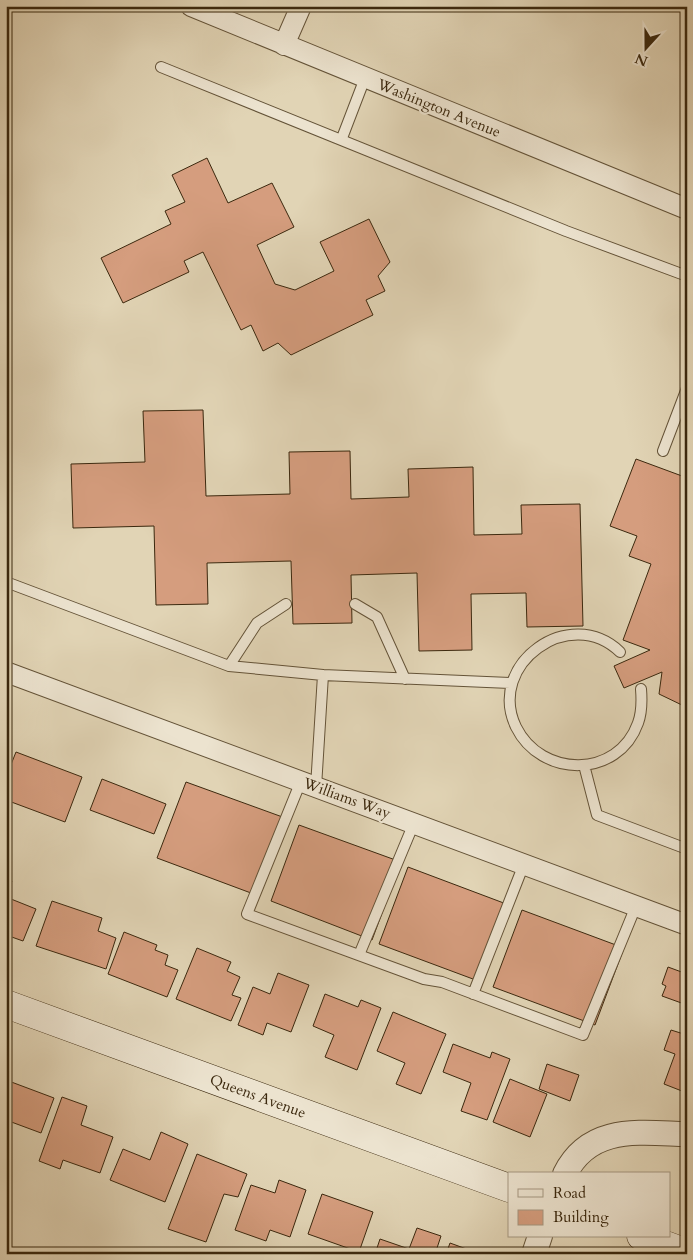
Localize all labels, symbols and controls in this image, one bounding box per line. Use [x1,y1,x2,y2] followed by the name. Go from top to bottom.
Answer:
[620,22,670,72] north arrow
[632,49,651,71] text: N
[373,74,504,142] street label: Washington Avenue
[299,773,394,823] street label: Williams Way
[207,1069,309,1123] street label: Queens Avenue
[508,1172,670,1238] legend
[553,1183,586,1203] text: Road
[553,1207,609,1227] text: Building

